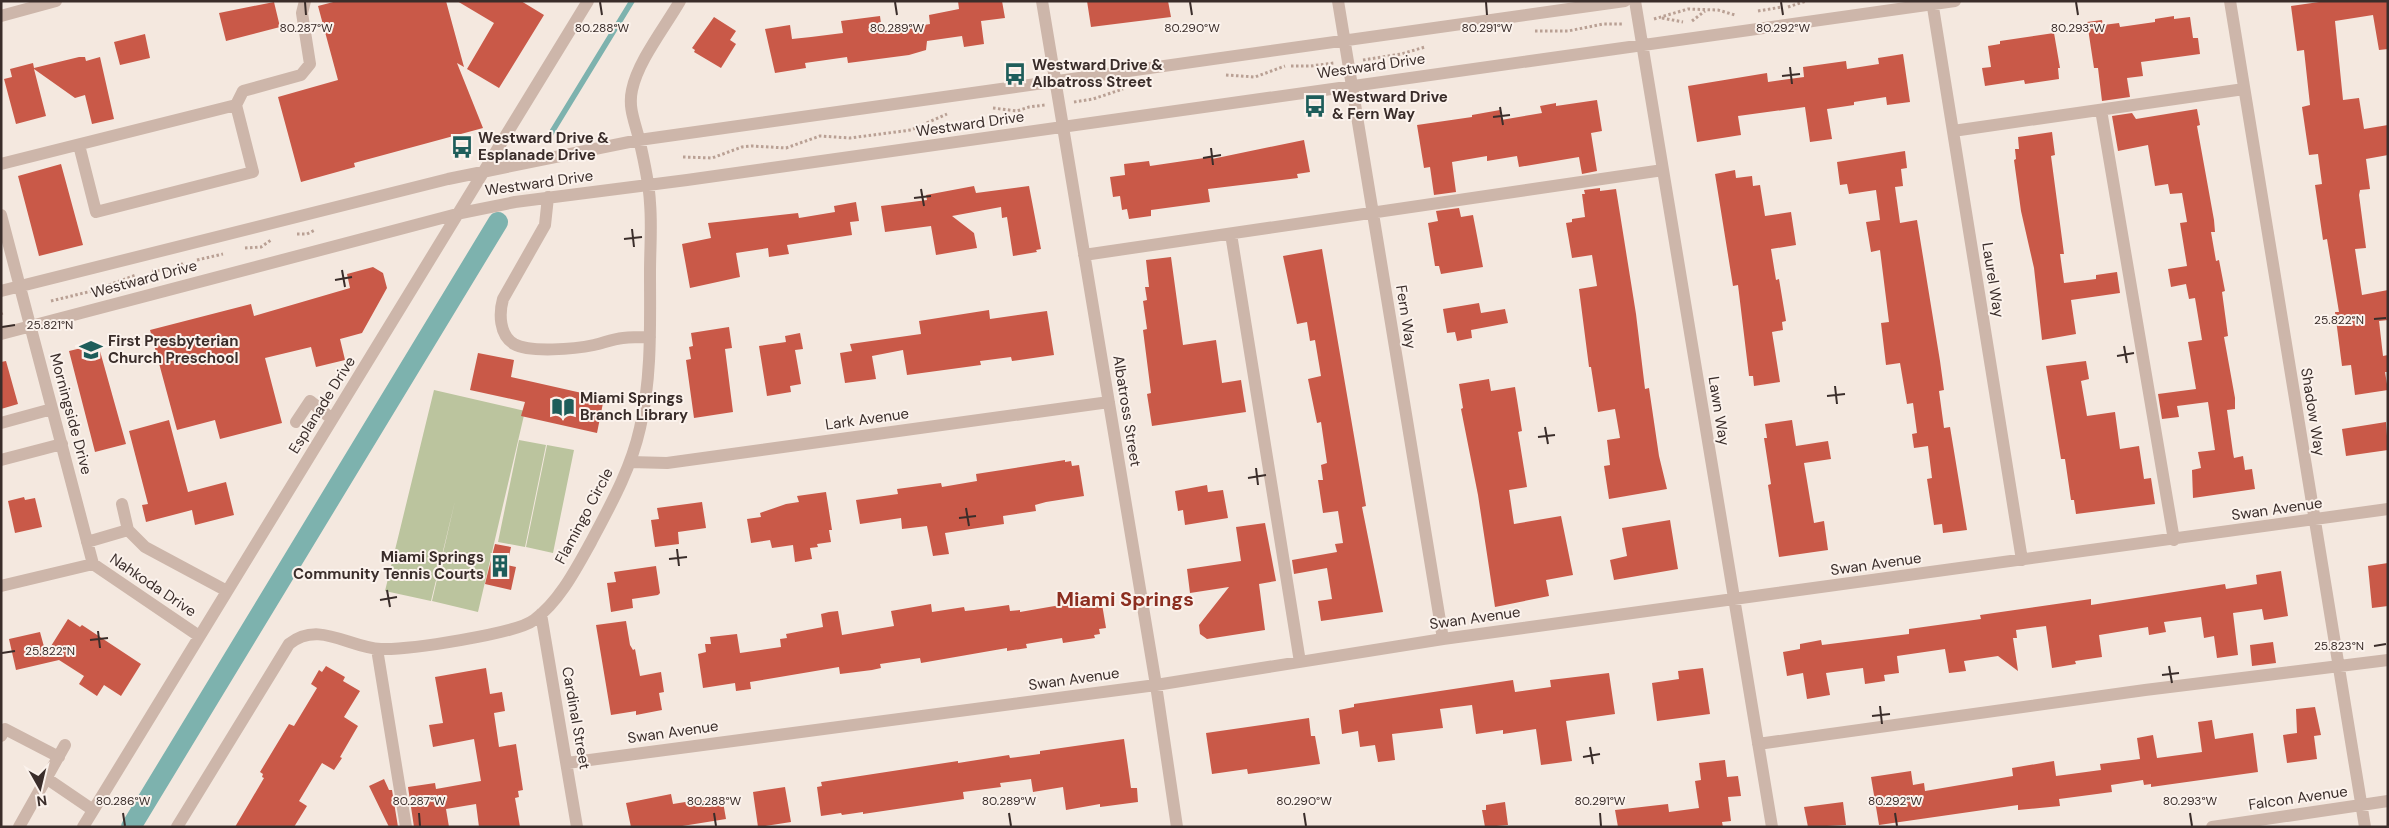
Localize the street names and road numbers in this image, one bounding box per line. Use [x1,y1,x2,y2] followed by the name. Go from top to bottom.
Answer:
[1316,49,1426,83] street label: Westward Drive
[915,107,1025,141] street label: Westward Drive
[484,166,594,200] street label: Westward Drive
[1977,241,2009,320] street label: Laurel Way
[89,255,199,303] street label: Westward Drive
[1391,284,1421,351] street label: Fern Way
[45,351,97,477] street label: Morningside Drive
[284,353,360,457] street label: Esplanade Drive
[1108,354,1146,468] street label: Albatross Street
[2296,366,2330,458] street label: Shadow Way
[1704,375,1734,448] street label: Lawn Way
[824,403,910,435] street label: Lark Avenue
[550,464,618,568] street label: Flamingo Circle
[2230,493,2324,525] street label: Swan Avenue
[1829,548,1923,580] street label: Swan Avenue
[106,549,200,621] street label: Nahkoda Drive
[1428,602,1522,634] street label: Swan Avenue
[1027,663,1121,695] street label: Swan Avenue
[557,665,595,771] street label: Cardinal Street
[626,716,720,748] street label: Swan Avenue
[2247,781,2349,815] street label: Falcon Avenue

